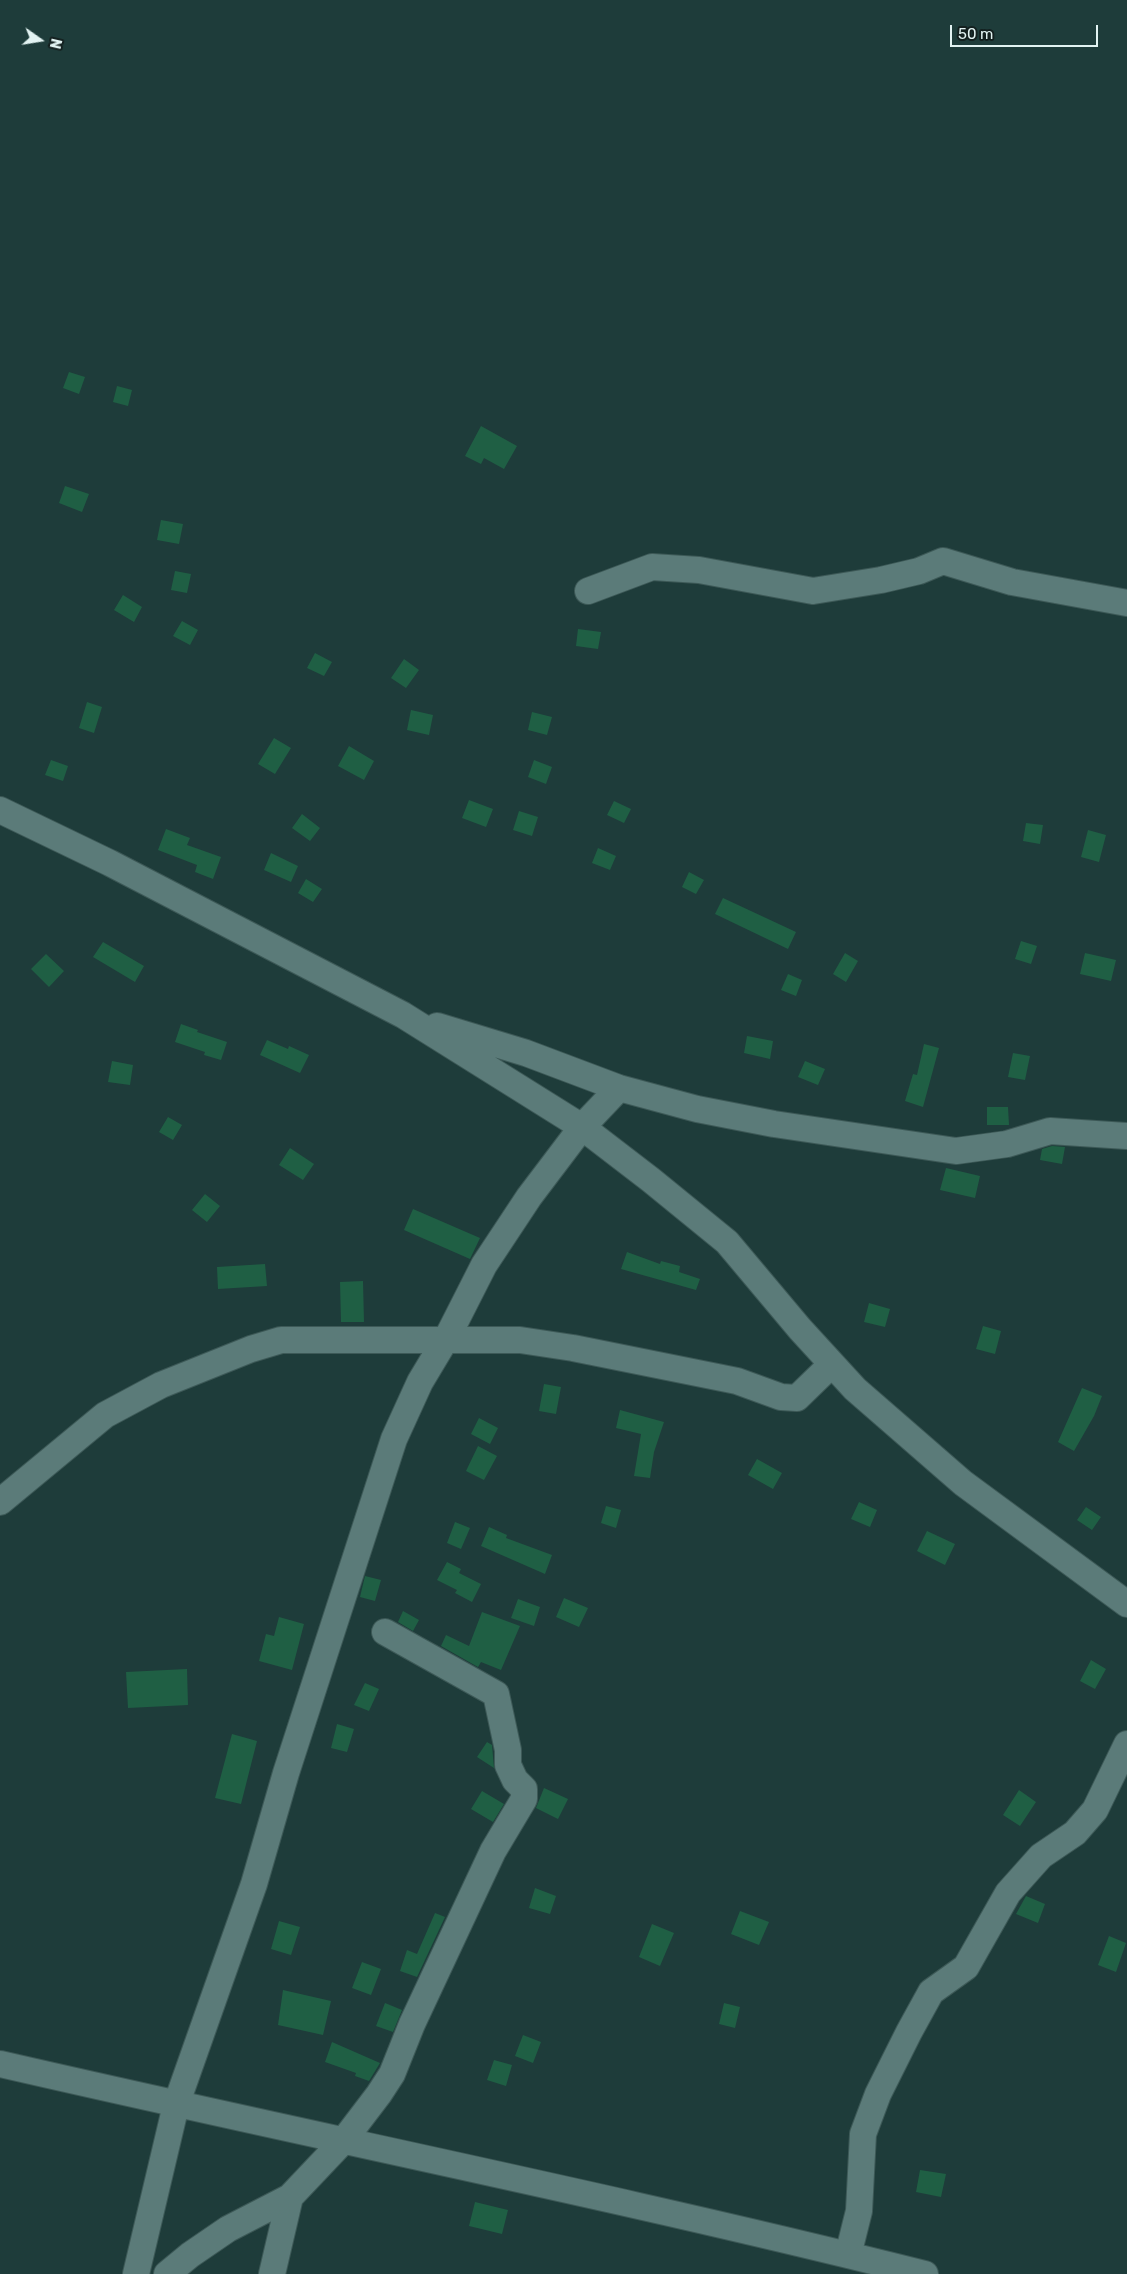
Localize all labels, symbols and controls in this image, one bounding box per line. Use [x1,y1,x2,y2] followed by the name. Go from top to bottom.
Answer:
[15,15,65,65] north arrow
[952,15,1100,47] scale bar
[958,25,993,43] text: 50 m
[46,37,65,50] text: N

